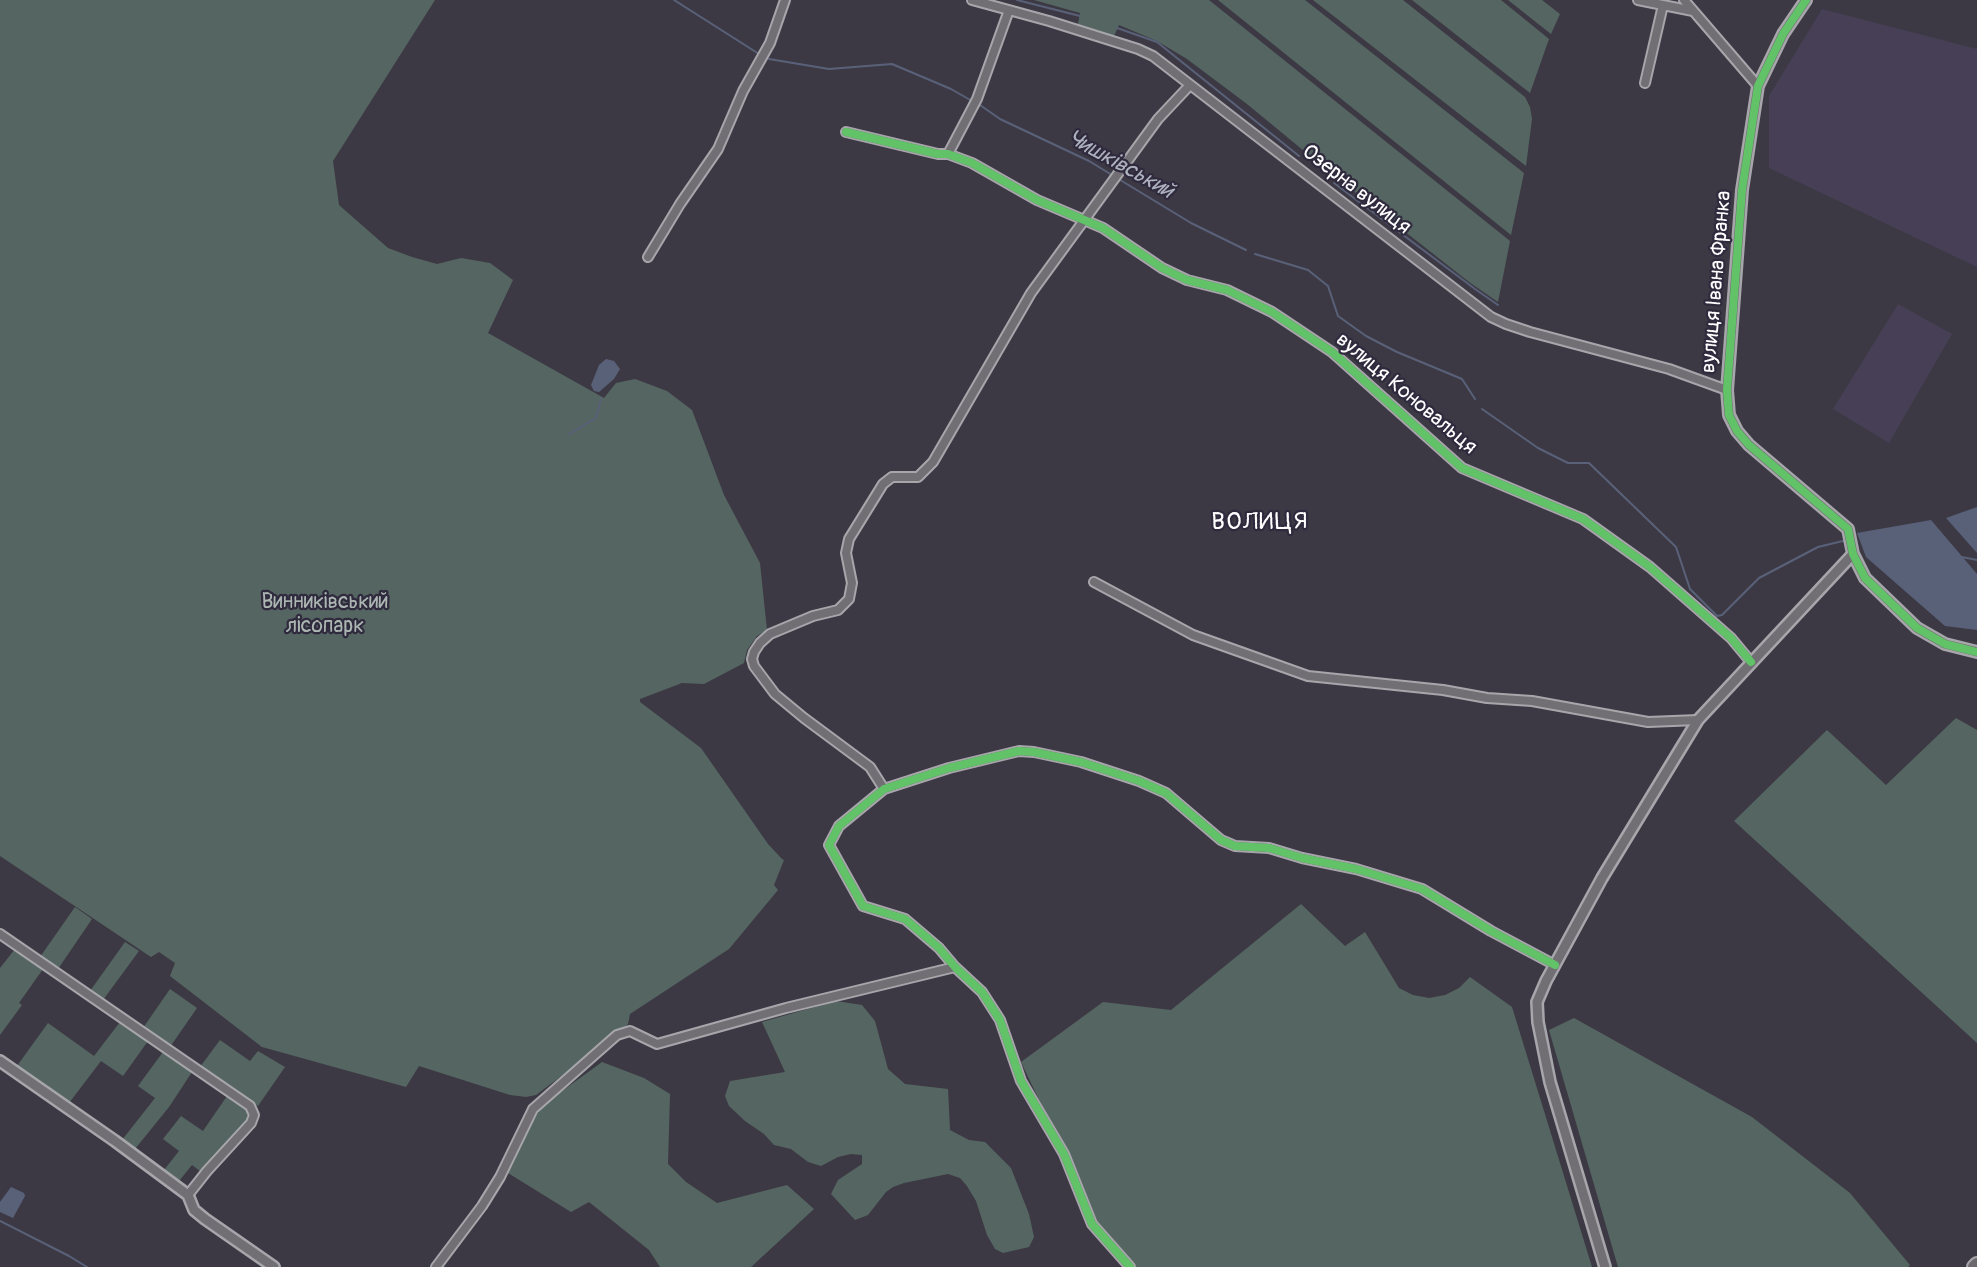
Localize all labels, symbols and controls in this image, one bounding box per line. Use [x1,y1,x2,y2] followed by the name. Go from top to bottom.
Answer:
[1062,125,1178,205] water label: Чишківський
[1297,140,1415,240] street label: Озерна вулиця
[1696,190,1738,374] street label: вулиця Івана Франка
[1330,328,1482,460] street label: вулиця Коновальця
[1211,509,1309,537] district label: ВОЛИЦЯ
[261,590,389,640] park label: Винниківський лісопарк

